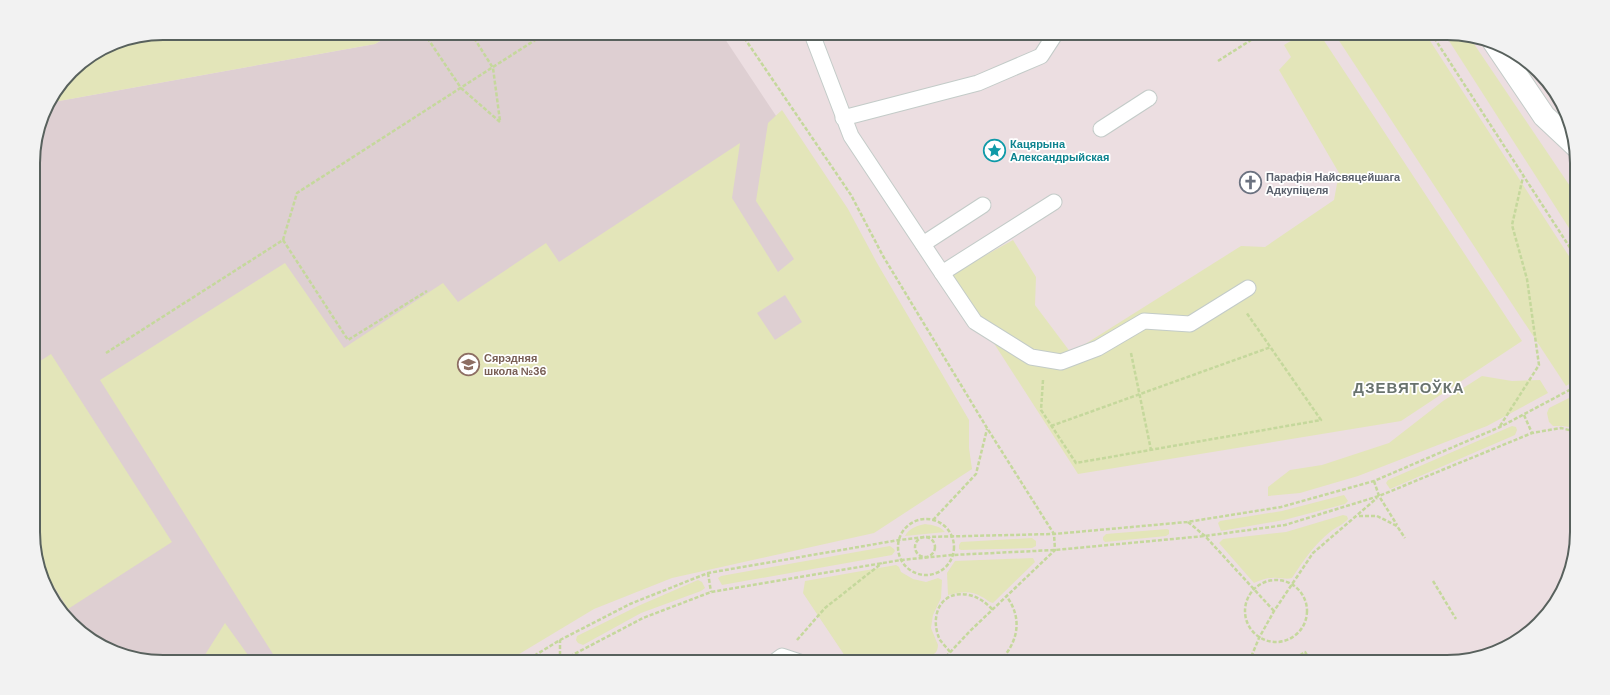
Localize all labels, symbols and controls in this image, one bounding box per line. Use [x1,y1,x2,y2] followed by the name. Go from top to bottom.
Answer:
[982,137,1008,163] place icon: Кацярына Александрыйская
[1010,137,1109,164] place label: Кацярына Александрыйская
[1237,170,1263,196] church icon: Парафія Найсвяцейшага Адкупіцеля
[1266,170,1401,197] place label: Парафія Найсвяцейшага Адкупіцеля
[456,351,482,377] school or university icon: Сярэдняя школа №36
[484,351,547,378] place label: Сярэдняя школа №36
[1353,378,1465,398] district label: ДЗЕВЯТОЎКА

